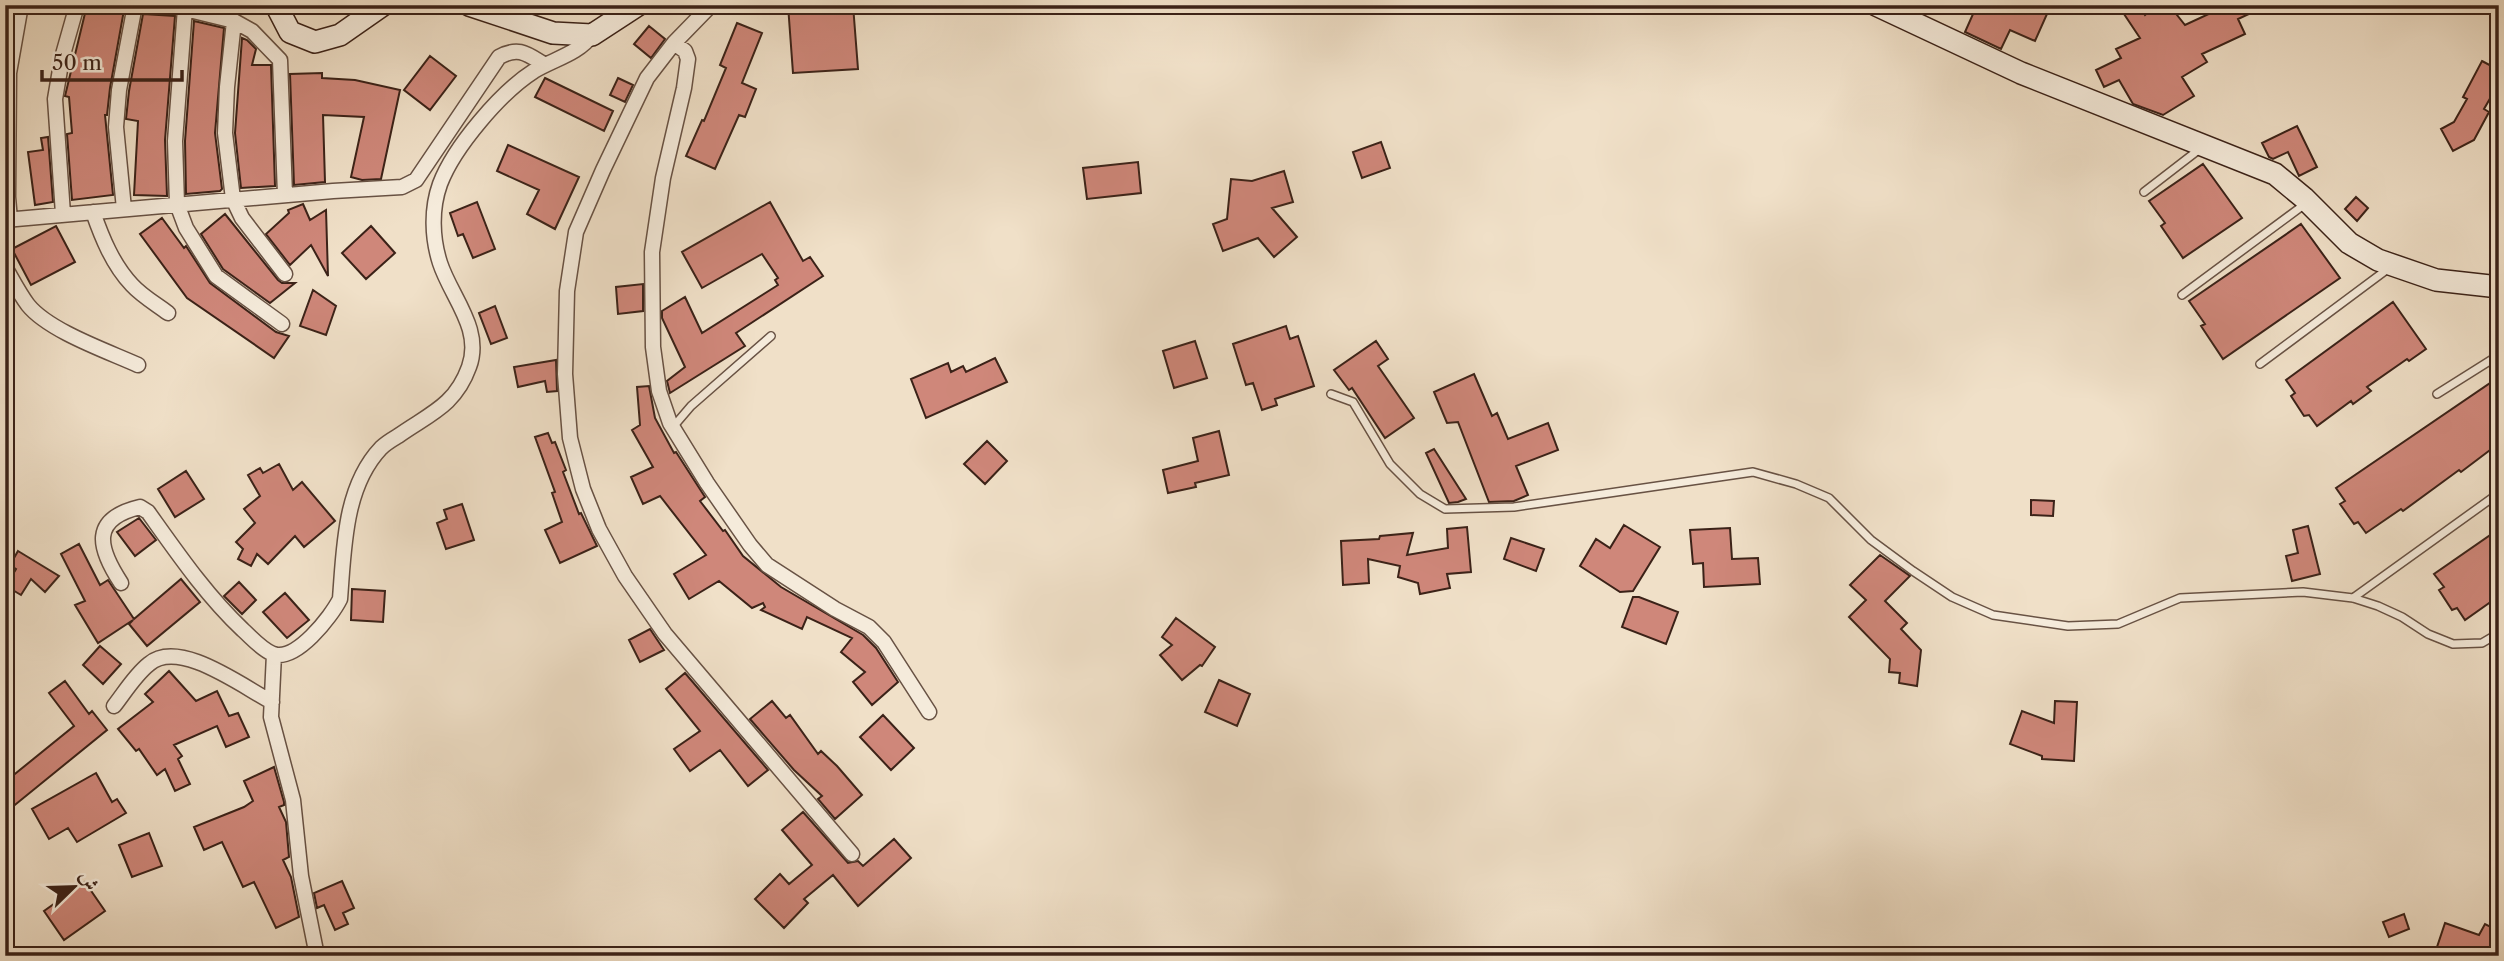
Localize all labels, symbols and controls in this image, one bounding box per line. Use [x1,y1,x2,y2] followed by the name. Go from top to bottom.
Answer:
[42,38,182,82] scale bar
[52,50,102,75] text: 50 m
[38,852,108,922] north arrow
[75,867,103,894] text: ش

